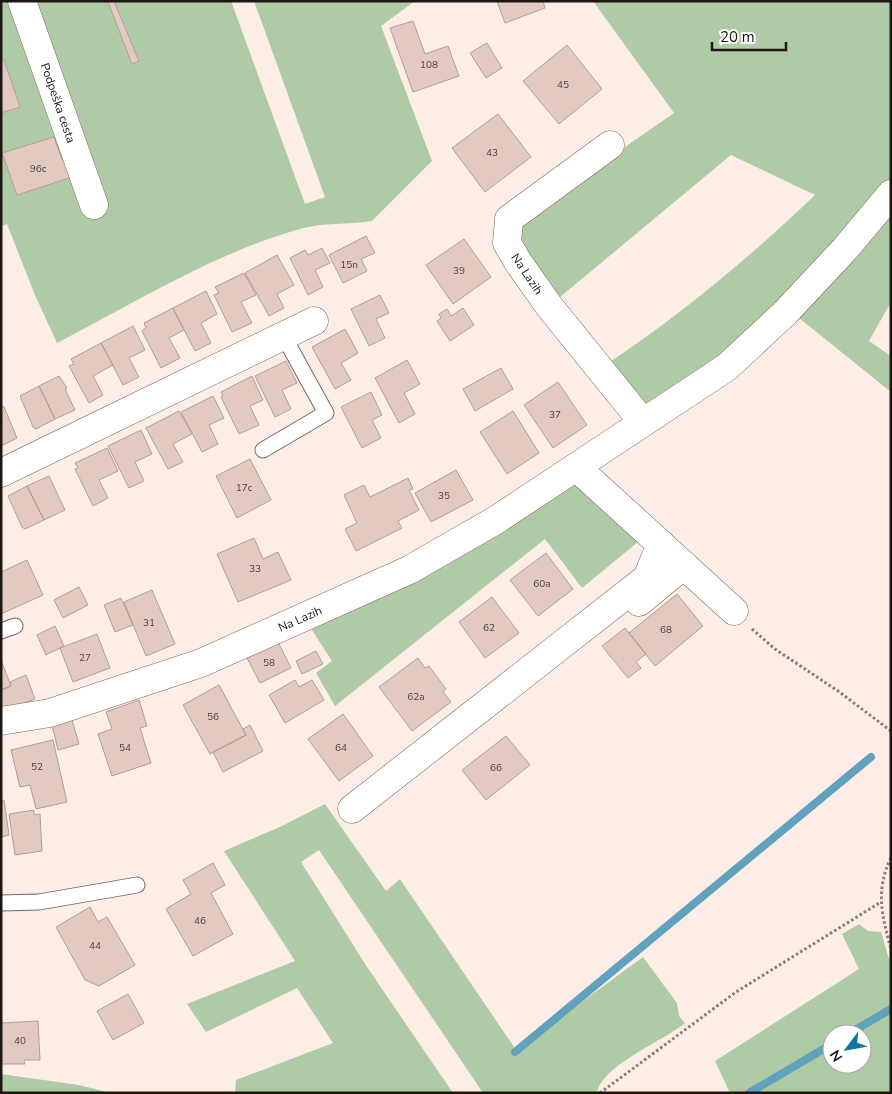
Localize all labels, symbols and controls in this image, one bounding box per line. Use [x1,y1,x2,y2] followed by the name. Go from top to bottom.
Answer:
[712,20,786,52] scale bar
[720,27,755,47] text: 20 m
[420,58,438,72] house number: 108
[37,61,79,145] street label: Podpeška cesta
[557,78,569,92] house number: 45
[486,146,498,160] house number: 43
[30,162,47,176] house number: 96c
[507,250,547,298] street label: Na Lazih
[340,258,358,272] house number: 15n
[453,264,465,278] house number: 39
[549,408,561,422] house number: 37
[236,481,253,495] house number: 17c
[438,489,450,503] house number: 35
[249,562,261,576] house number: 33
[533,577,551,591] house number: 60a
[276,602,324,636] street label: Na Lazih
[143,616,155,630] house number: 31
[483,621,495,635] house number: 62
[660,623,672,637] house number: 68
[79,651,91,665] house number: 27
[263,656,275,670] house number: 58
[407,690,425,704] house number: 62a
[207,710,219,724] house number: 56
[119,741,131,755] house number: 54
[335,741,347,755] house number: 64
[31,760,43,774] house number: 52
[490,761,502,775] house number: 66
[194,914,206,928] house number: 46
[89,939,101,953] house number: 44
[822,1024,872,1074] north arrow
[14,1034,26,1048] house number: 40
[826,1046,847,1065] text: N

